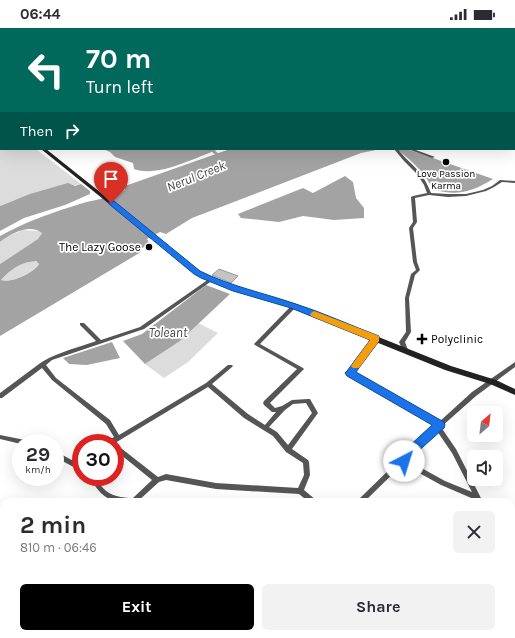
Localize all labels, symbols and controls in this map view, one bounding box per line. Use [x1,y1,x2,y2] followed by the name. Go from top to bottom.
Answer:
[20,5,61,23] text: 06:44
[86,42,151,75] text: 70 m
[20,44,72,96] icon: left
[86,76,154,98] text: Turn left
[61,120,83,142] icon: right
[20,122,53,140] text: Then
[164,157,228,195] water label: Nerul Creek
[441,157,451,167] marker: Love Passion Karma
[94,162,128,203] pin
[100,168,122,190] icon: arrive
[417,168,475,192] place label: Love Passion Karma
[59,240,141,254] place label: The Lazy Goose
[144,242,154,252] marker: The Lazy Goose
[149,325,188,340] water label: Toleant
[431,332,483,346] place label: Polyclinic
[416,333,428,345] marker: Polyclinic
[467,406,503,442] north arrow
[467,406,503,486] map controls
[72,434,124,486] speed limit sign: 30
[383,440,425,482] position arrow
[26,443,50,466] text: 29
[467,450,503,486] button: sound
[25,464,51,476] text: km/h
[20,511,86,539] text: 2 min
[453,511,495,553] button: close
[20,540,97,555] text: 810 m · 06:46
[20,584,254,630] button: Exit
[262,584,495,630] button: Share

